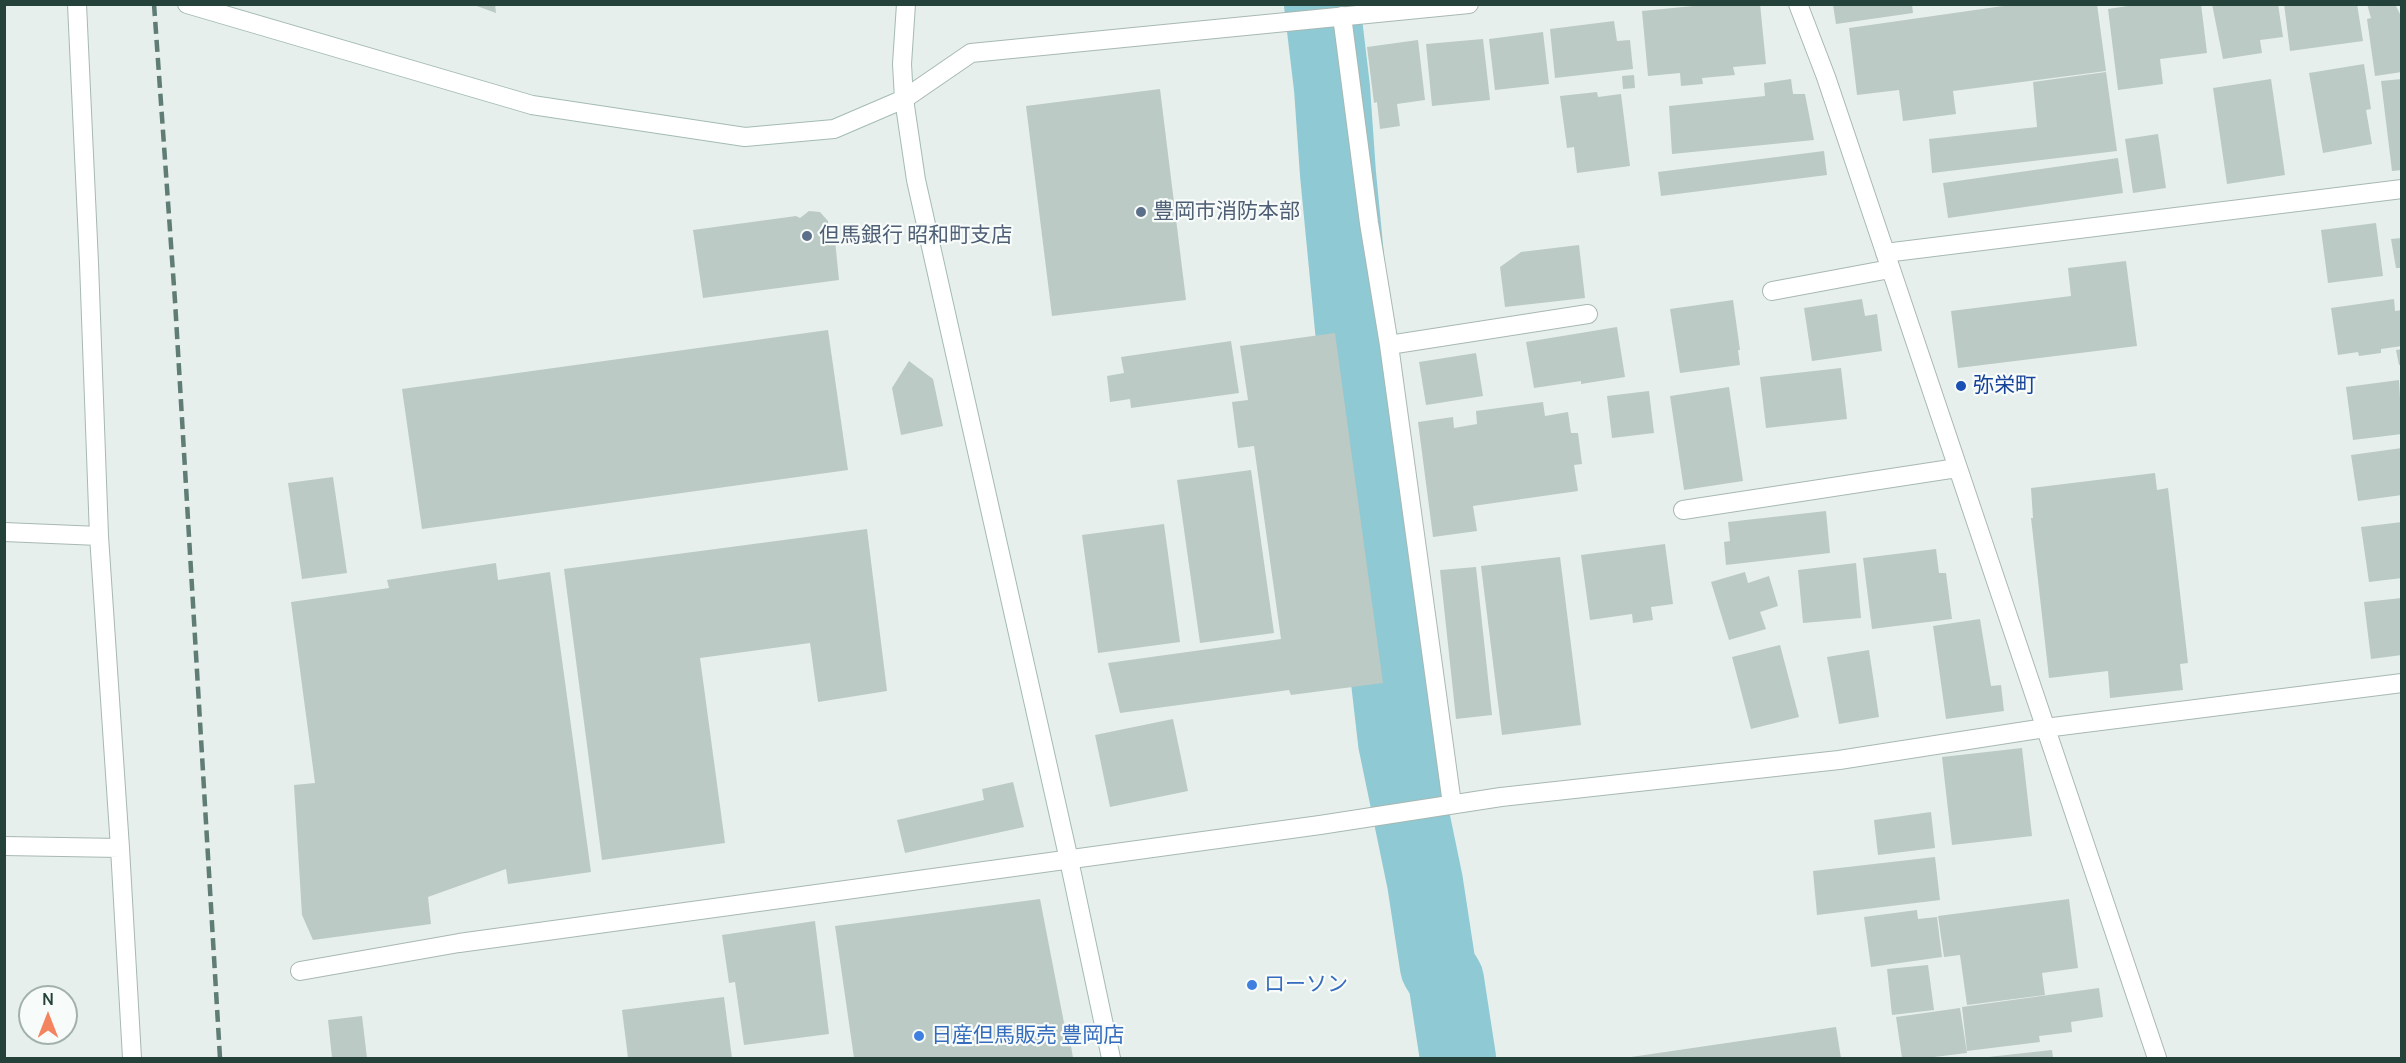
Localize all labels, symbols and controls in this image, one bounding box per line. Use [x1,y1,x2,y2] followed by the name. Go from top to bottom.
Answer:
[1153,199,1300,225] place label: 豊岡市消防本部
[1134,205,1148,219] marker: 豊岡市消防本部
[819,223,1012,249] place label: 但馬銀行 昭和町支店
[800,229,814,243] marker: 但馬銀行 昭和町支店
[1973,373,2036,399] place label: 弥栄町
[1954,379,1968,393] marker: 弥栄町
[1264,972,1348,998] place label: ローソン
[1245,978,1259,992] marker: ローソン
[18,985,78,1045] north arrow
[42,988,54,1010] text: N
[931,1023,1124,1049] place label: 日産但馬販売 豊岡店
[912,1029,926,1043] marker: 日産但馬販売 豊岡店

